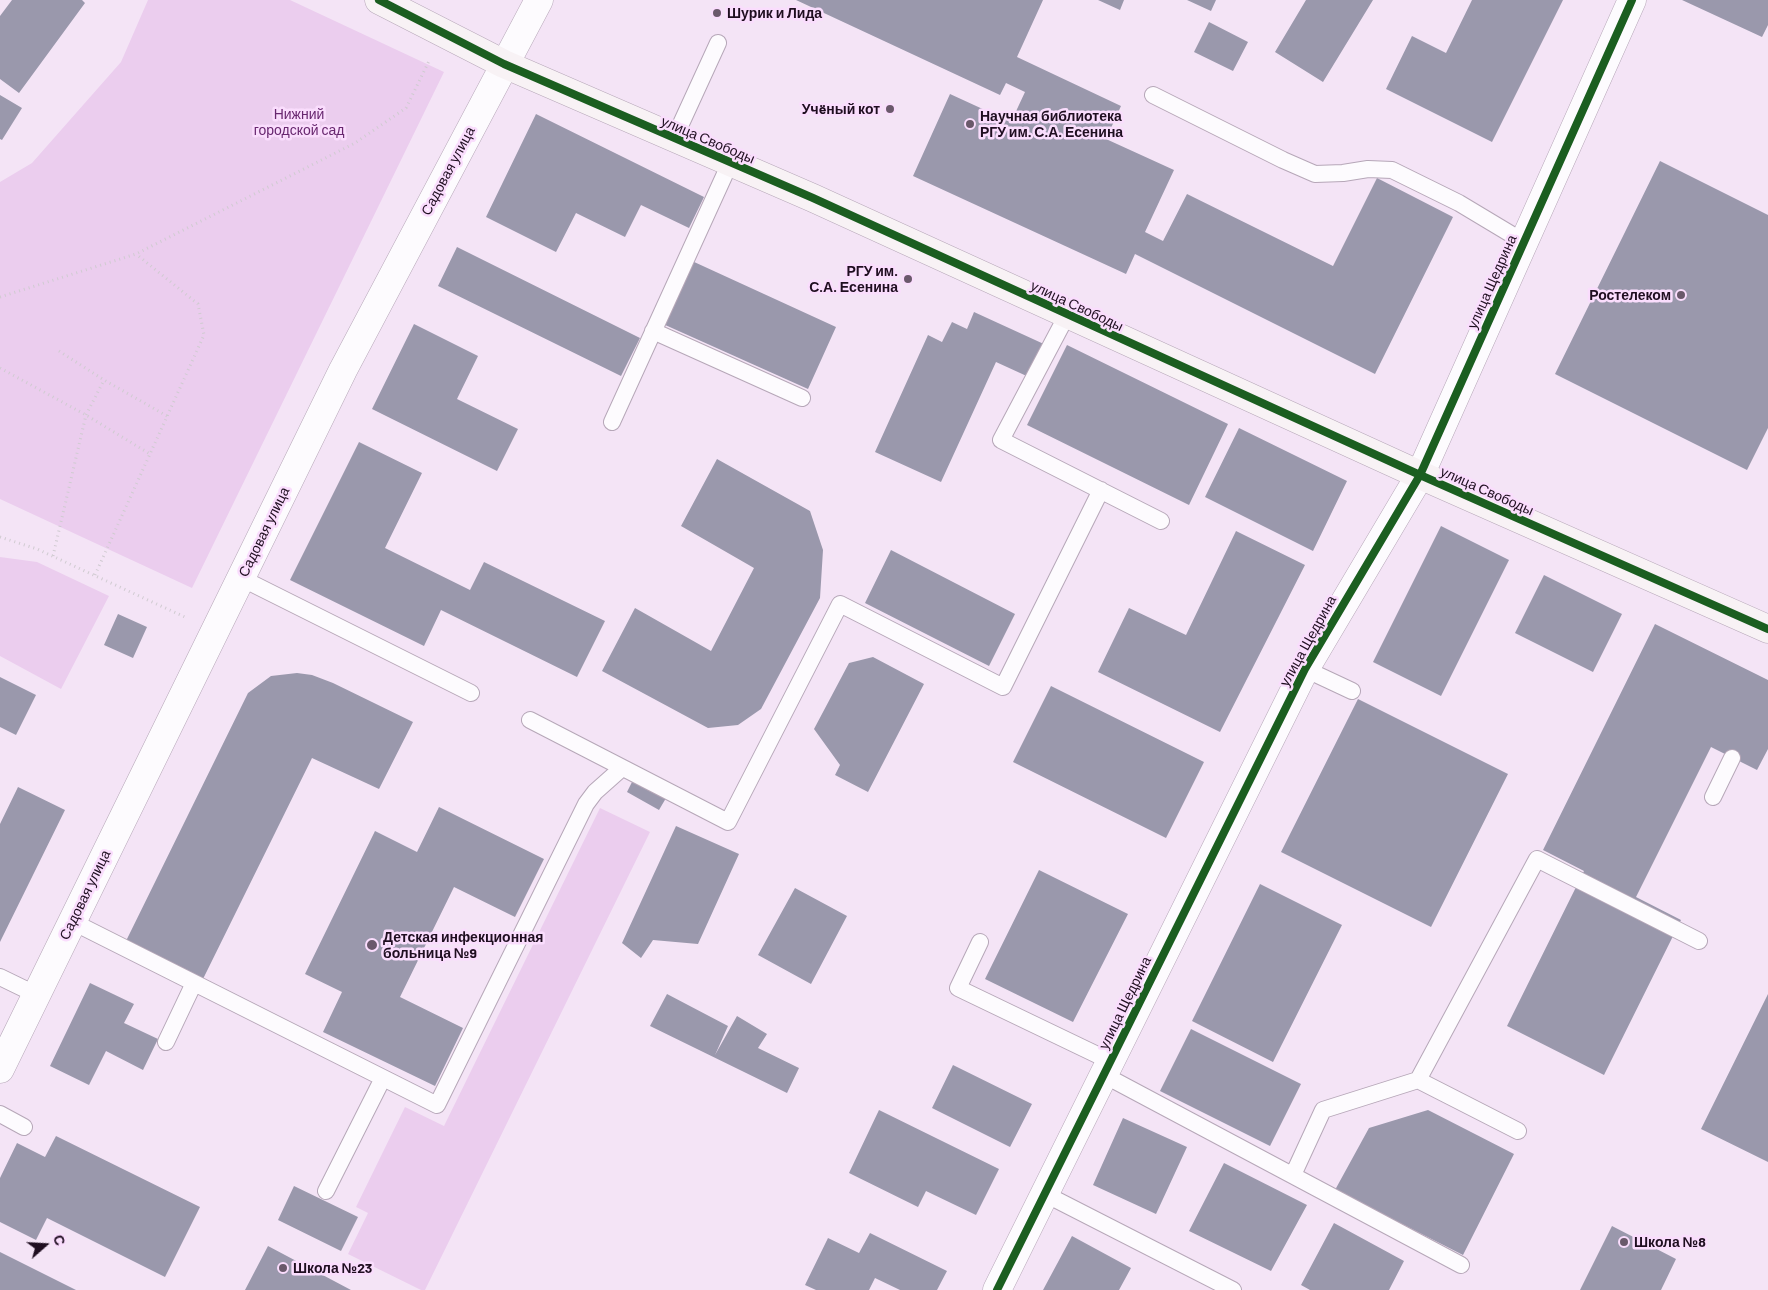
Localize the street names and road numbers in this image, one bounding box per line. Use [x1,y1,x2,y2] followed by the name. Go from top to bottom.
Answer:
[659,113,757,167] street label: улица Свободы
[418,124,478,218] street label: Садовая улица
[1464,232,1520,332] street label: улица Щедрина
[1028,277,1126,335] street label: улица Свободы
[1438,463,1536,519] street label: улица Свободы
[235,484,293,580] street label: Садовая улица
[1276,593,1340,689] street label: улица Щедрина
[56,847,114,943] street label: Садовая улица
[1095,954,1155,1052] street label: улица Щедрина

